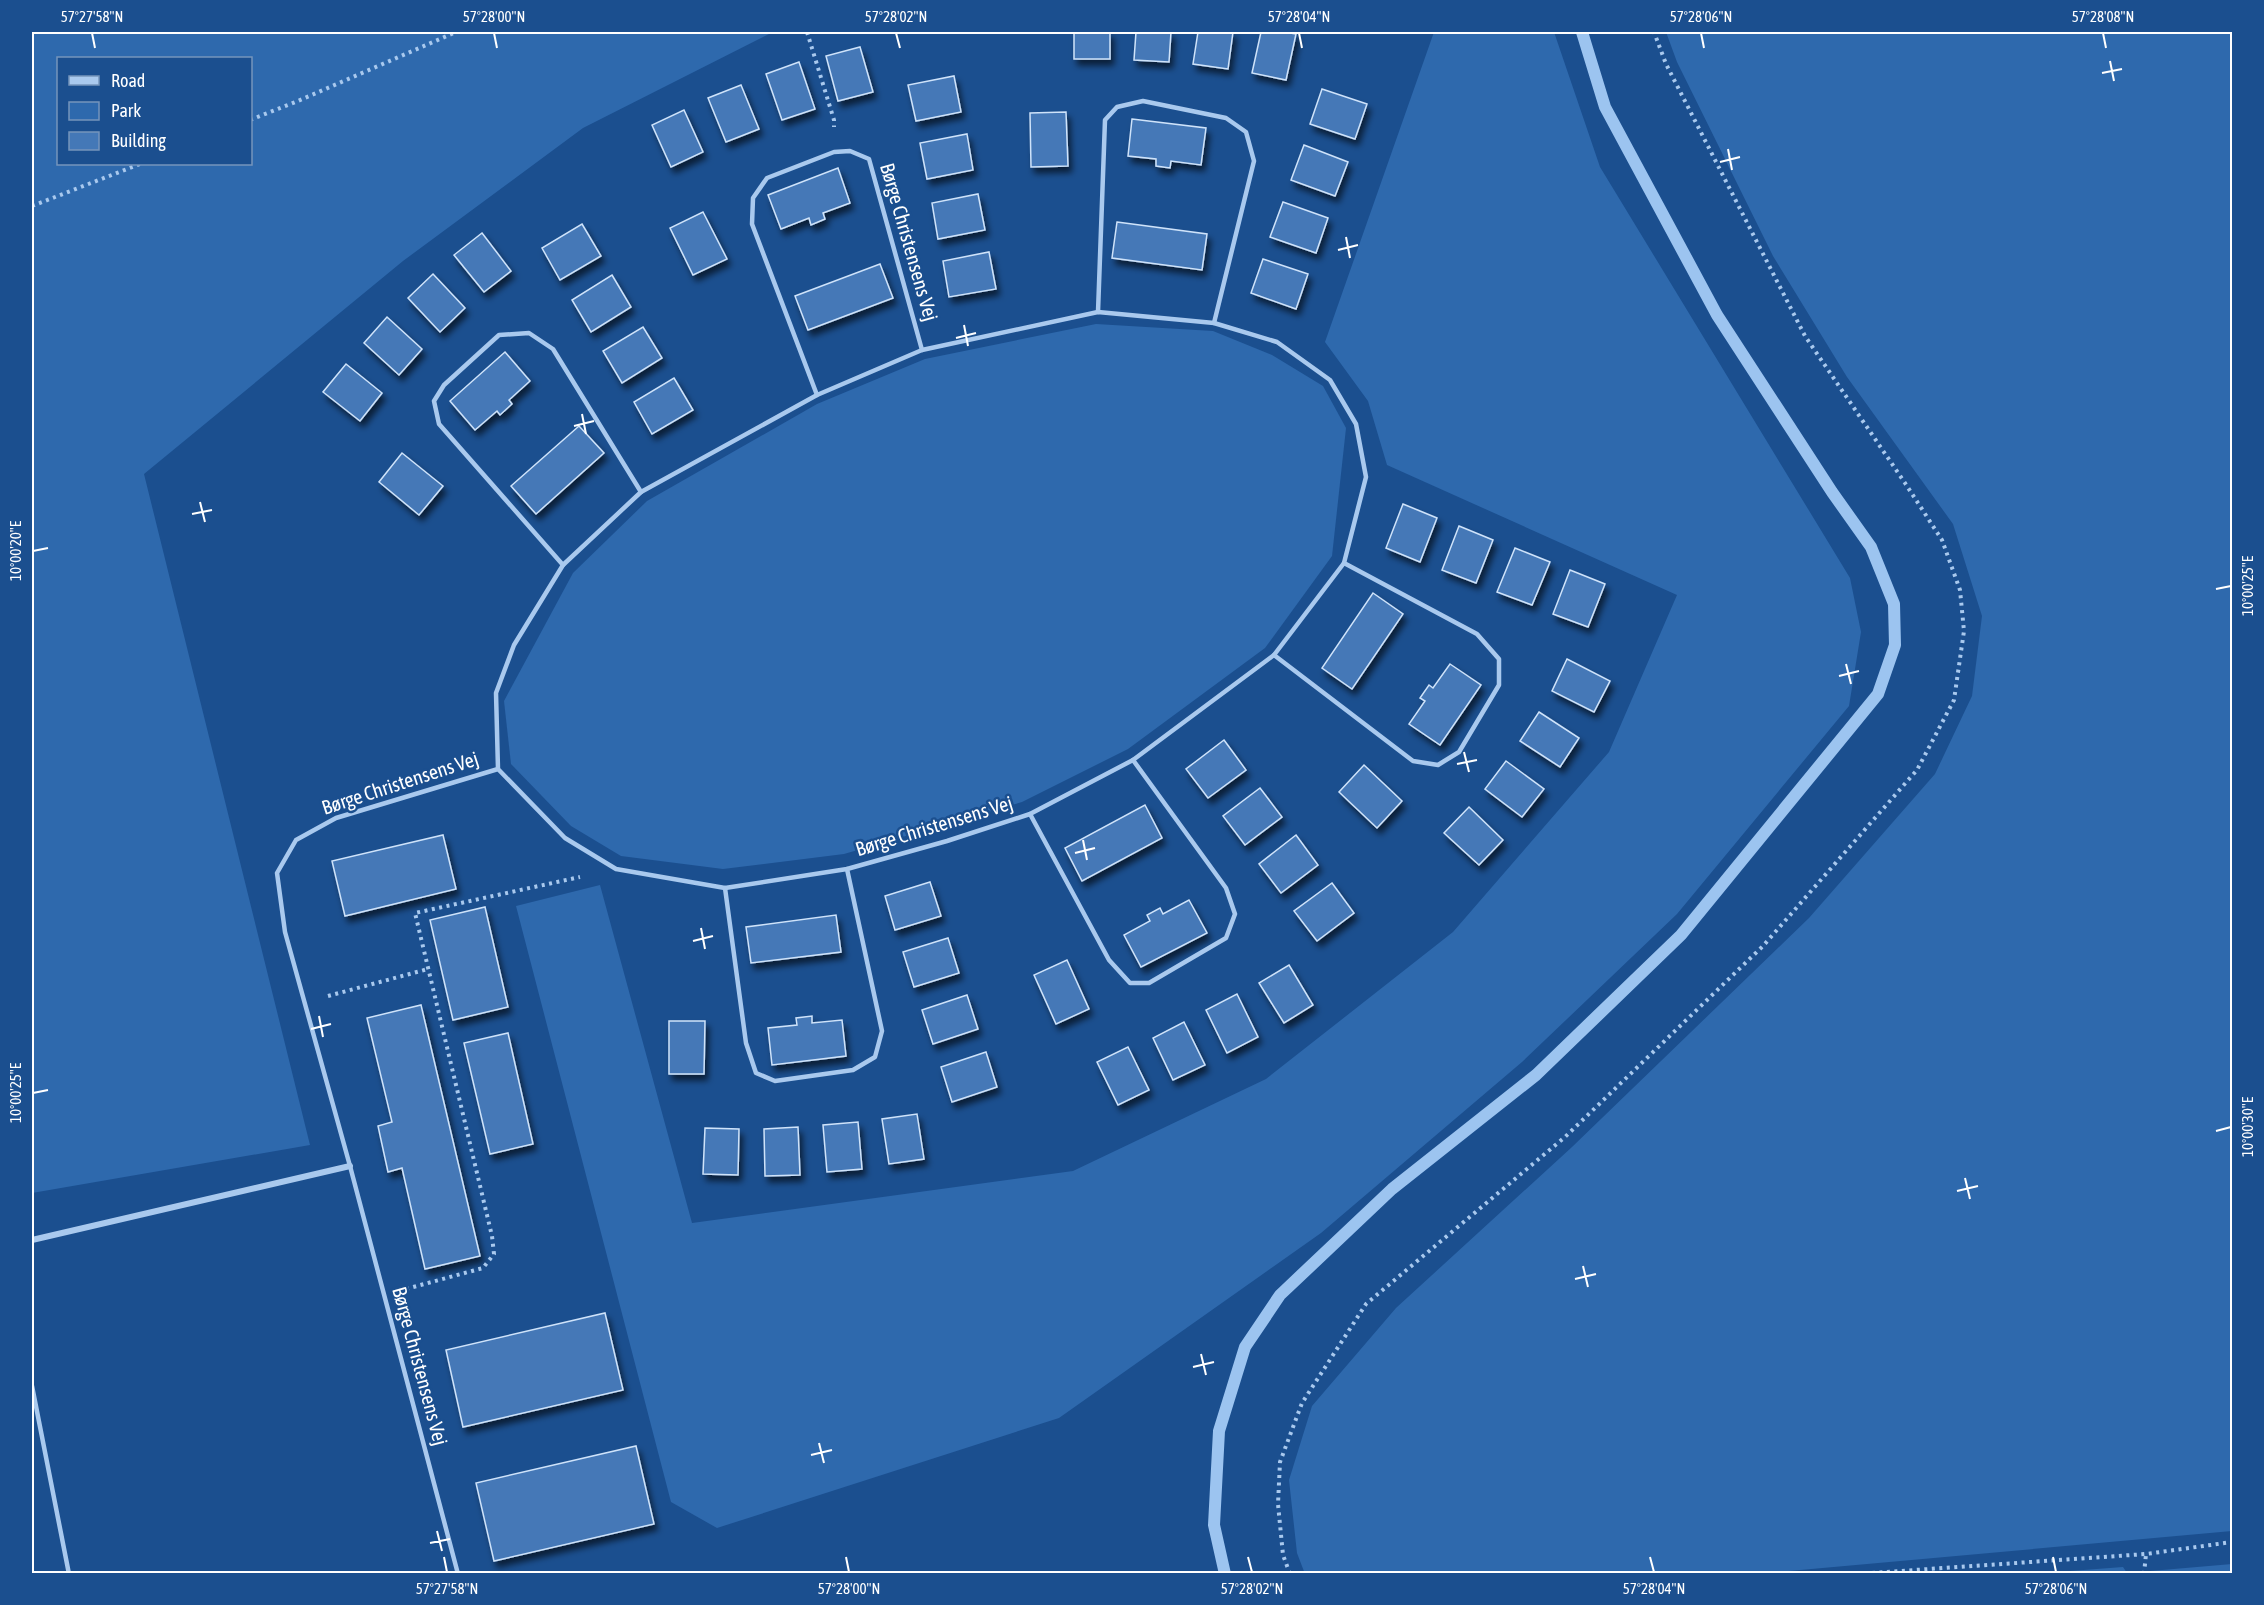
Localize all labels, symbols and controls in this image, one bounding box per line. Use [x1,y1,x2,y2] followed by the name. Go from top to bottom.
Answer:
[61,8,123,25] text: 57°27'58"N
[463,8,525,25] text: 57°28'00"N
[865,8,927,25] text: 57°28'02"N
[1268,8,1330,25] text: 57°28'04"N
[1670,8,1732,25] text: 57°28'06"N
[2072,8,2134,25] text: 57°28'08"N
[57,57,252,165] legend
[111,70,145,91] text: Road
[111,100,141,121] text: Park
[111,130,166,151] text: Building
[876,160,943,324] street label: Børge Christensens Vej
[7,520,24,581] text: 10°00'20"E
[2239,555,2256,616] text: 10°00'25"E
[319,746,481,819] street label: Børge Christensens Vej
[852,791,1015,860] street label: Børge Christensens Vej
[7,1062,24,1123] text: 10°00'25"E
[2239,1096,2256,1157] text: 10°00'30"E
[388,1284,453,1448] street label: Børge Christensens Vej
[416,1580,478,1597] text: 57°27'58"N
[818,1580,880,1597] text: 57°28'00"N
[1221,1580,1283,1597] text: 57°28'02"N
[1623,1580,1685,1597] text: 57°28'04"N
[2025,1580,2087,1597] text: 57°28'06"N

